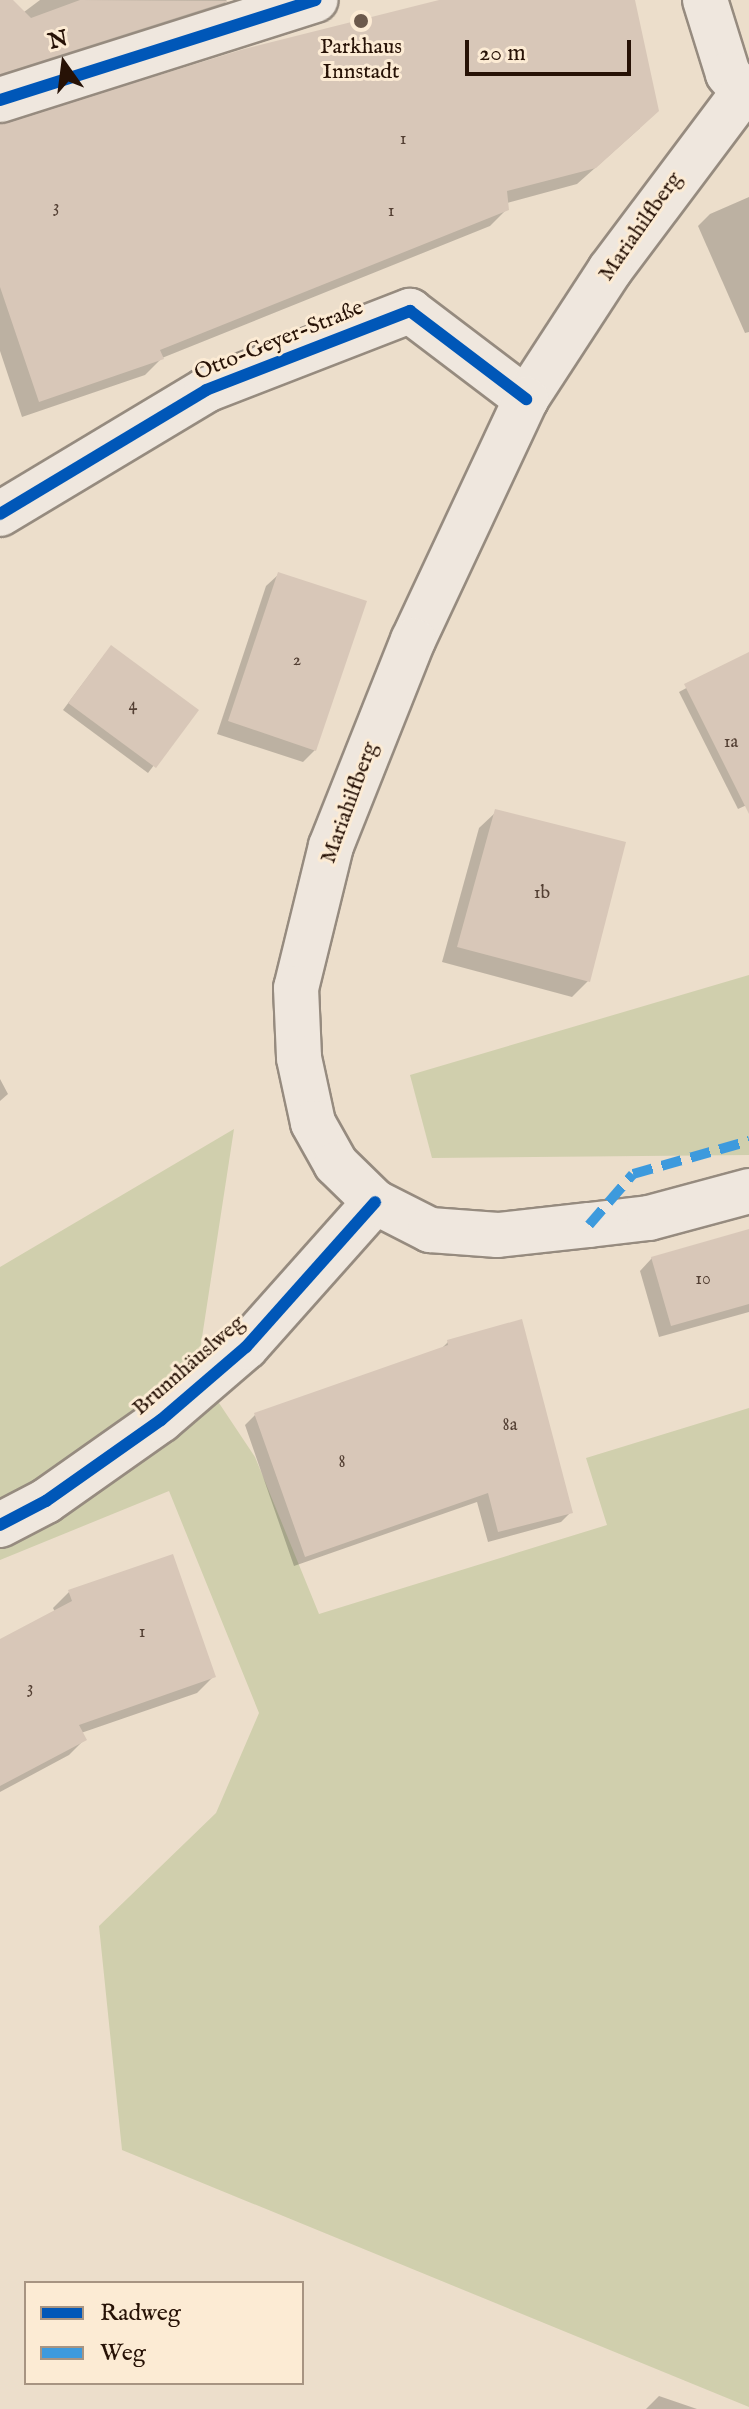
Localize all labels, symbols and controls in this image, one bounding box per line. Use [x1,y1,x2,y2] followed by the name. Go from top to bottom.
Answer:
[352,12,370,30] marker: Parkhaus Innstadt
[24,24,104,104] north arrow
[469,24,635,74] scale bar
[46,25,71,57] text: N
[320,34,402,86] place label: Parkhaus Innstadt
[479,38,526,69] text: 20 m
[400,129,406,151] house number: 1
[594,167,688,287] street label: Mariahilfberg
[53,197,59,219] house number: 3
[388,201,394,223] house number: 1
[191,295,367,387] street label: Otto-Geyer-Straße
[293,650,301,672] house number: 2
[129,695,137,717] house number: 4
[724,732,738,754] house number: 1a
[316,739,384,867] street label: Mariahilfberg
[534,883,550,905] house number: 1b
[695,1269,711,1291] house number: 10
[128,1310,250,1422] street label: Brunnhäuslweg
[503,1415,517,1437] house number: 8a
[338,1452,346,1474] house number: 8
[139,1622,145,1644] house number: 1
[27,1678,33,1700] house number: 3
[24,2281,304,2385] legend
[100,2298,181,2329] text: Radweg
[100,2338,146,2369] text: Weg

